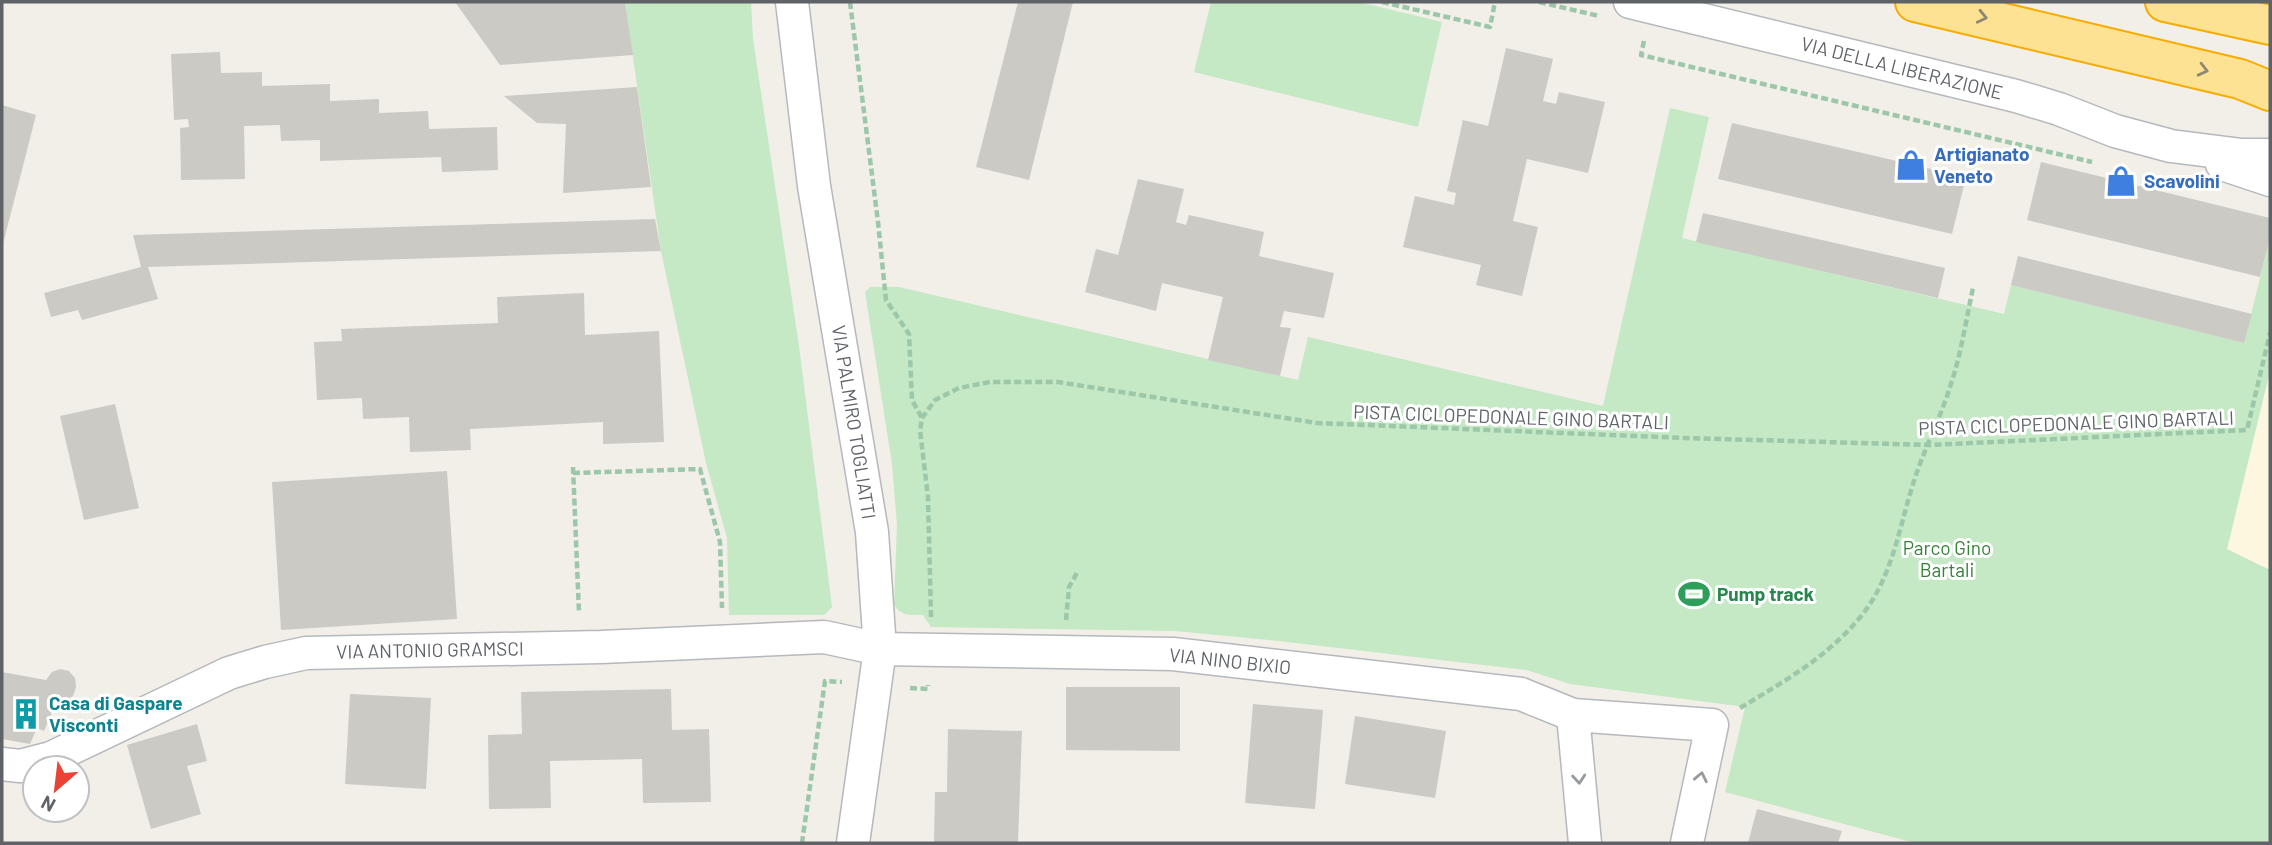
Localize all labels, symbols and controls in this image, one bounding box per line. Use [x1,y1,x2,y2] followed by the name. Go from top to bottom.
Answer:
[1976,8,1988,23] one-way arrow
[1799,31,2005,104] street label: VIA DELLA LIBERAZIONE
[2197,62,2209,76] one-way arrow
[1934,142,2030,187] place label: Artigianato Veneto
[1894,148,1928,182] shop icon: Artigianato Veneto
[2104,164,2138,198] shop icon: Scavolini
[2144,169,2220,192] place label: Scavolini
[828,323,881,521] street label: VIA PALMIRO TOGLIATTI
[1353,399,1669,434] street label: PISTA CICLOPEDONALE GINO BARTALI
[1918,405,2234,440] street label: PISTA CICLOPEDONALE GINO BARTALI
[1903,536,1991,581] park label: Parco Gino Bartali
[1677,577,1711,611] sports icon: Pump track
[1717,582,1814,605] place label: Pump track
[336,636,524,663] street label: VIA ANTONIO GRAMSCI
[1168,643,1292,678] street label: VIA NINO BIXIO
[49,691,183,736] place label: Casa di Gaspare Visconti
[9,697,43,731] building icon: Casa di Gaspare Visconti
[21,754,91,824] north arrow
[1692,771,1707,783] one-way arrow
[1571,774,1586,785] one-way arrow
[37,791,59,818] text: N

